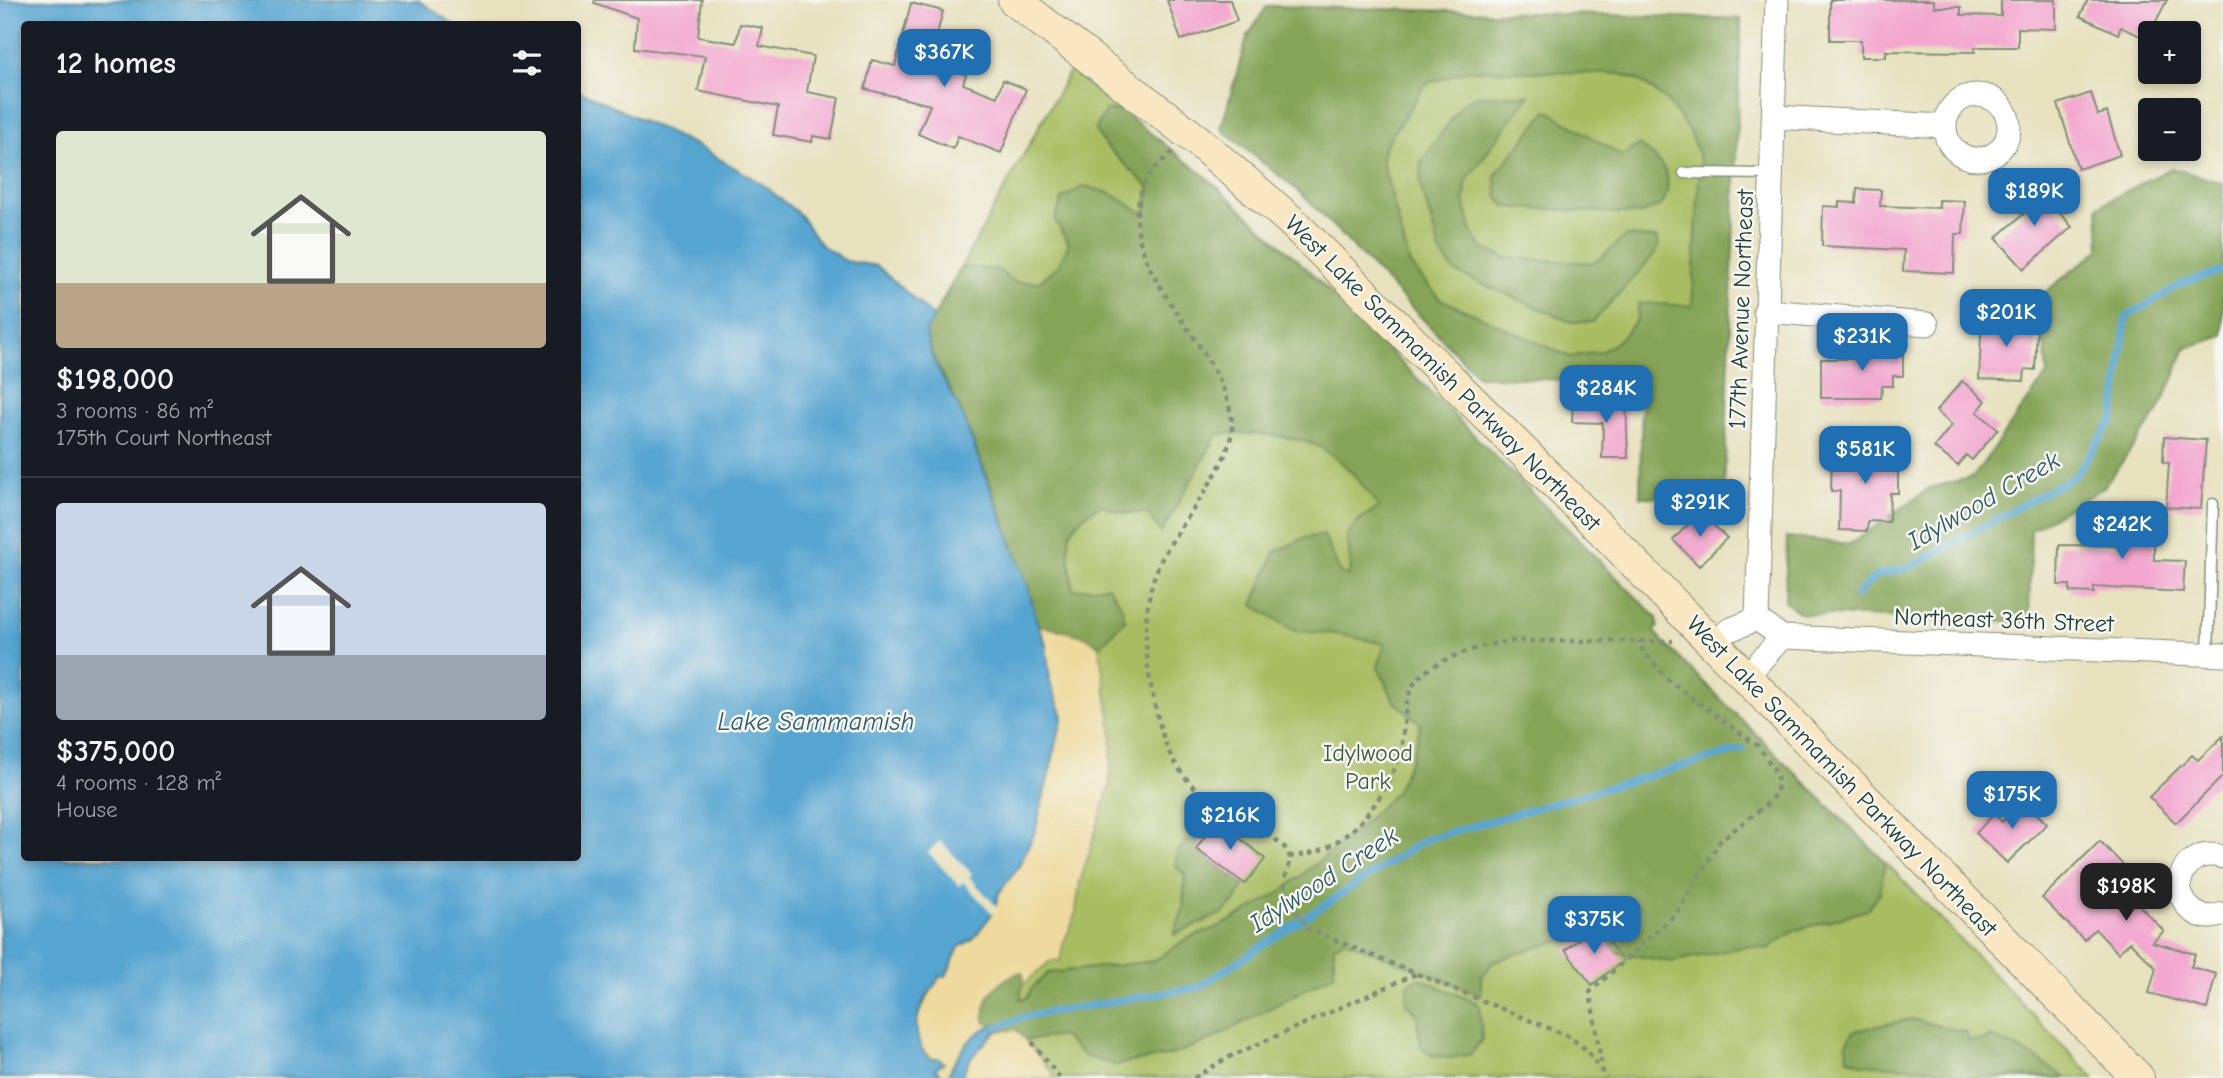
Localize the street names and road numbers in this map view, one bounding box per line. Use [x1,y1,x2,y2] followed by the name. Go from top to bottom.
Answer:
[1723,187,1759,429] street label: 177th Avenue Northeast
[1279,209,1608,538] street label: West Lake Sammamish Parkway Northeast
[1894,602,2116,638] street label: Northeast 36th Street
[1681,610,2004,943] street label: West Lake Sammamish Parkway Northeast

